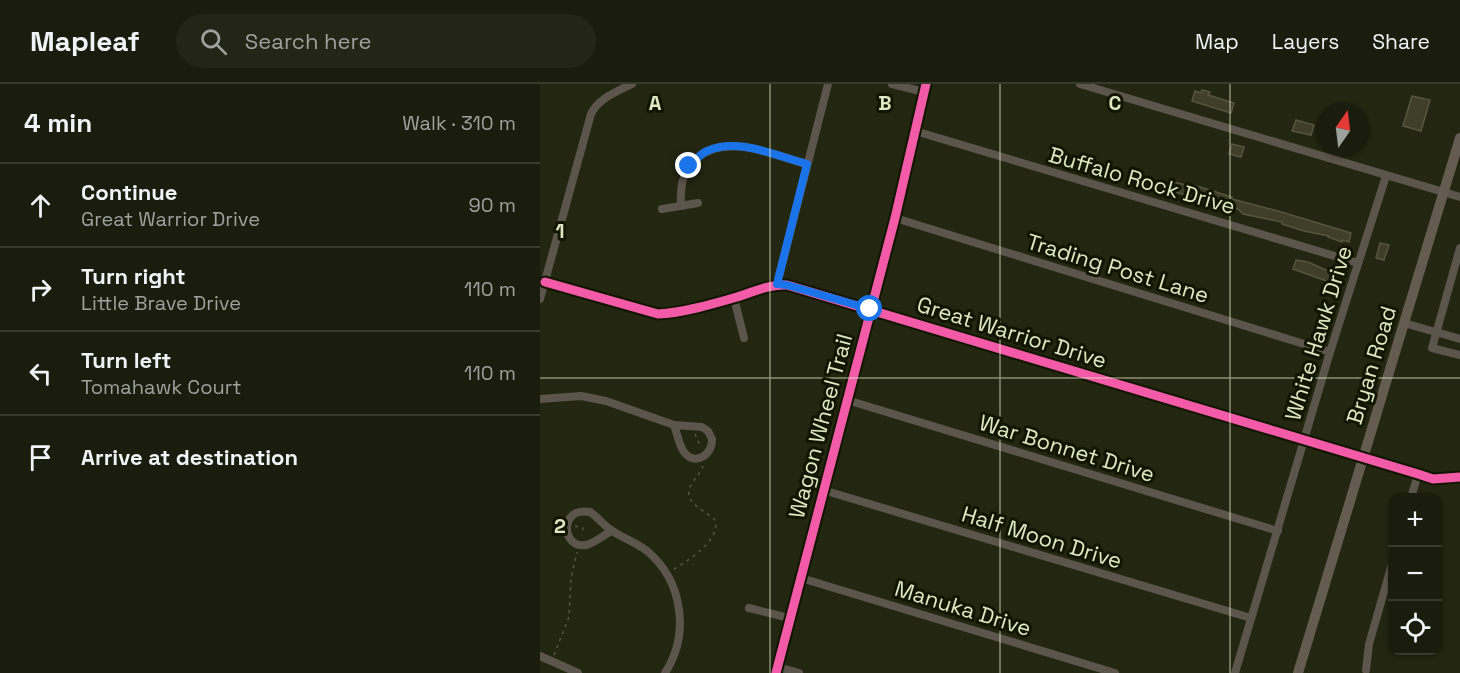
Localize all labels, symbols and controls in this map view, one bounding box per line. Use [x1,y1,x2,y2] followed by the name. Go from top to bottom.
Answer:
[176,14,596,68] search box
[30,23,140,59] text: Mapleaf
[197,25,230,58] icon: search
[245,27,372,55] text: Search here
[1195,28,1239,55] text: Map
[1272,28,1339,55] text: Layers
[1372,28,1430,55] text: Share
[649,90,662,116] text: A
[878,90,892,116] text: B
[1109,90,1122,116] text: C
[1316,102,1370,156] north arrow
[24,106,92,140] text: 4 min
[402,110,516,136] text: Walk · 310 m
[1046,140,1238,220] street label: Buffalo Rock Drive
[675,152,701,178] route end
[81,178,177,206] text: Continue
[24,189,57,222] icon: ahead
[469,192,516,218] text: 90 m
[81,206,260,232] text: Great Warrior Drive
[555,218,565,244] text: 1
[1023,227,1213,309] street label: Trading Post Lane
[1278,242,1358,424] street label: White Hawk Drive
[81,262,186,290] text: Turn right
[24,273,57,306] icon: right
[464,276,516,302] text: 110 m
[81,290,241,316] text: Little Brave Drive
[914,290,1110,374] street label: Great Warrior Drive
[856,295,882,321] route start
[1340,303,1402,427] street label: Bryan Road
[782,331,858,521] street label: Wagon Wheel Trail
[81,346,171,374] text: Turn left
[24,357,57,390] icon: left
[464,360,516,386] text: 110 m
[81,374,241,400] text: Tomahawk Court
[976,408,1158,488] street label: War Bonnet Drive
[24,441,57,474] icon: arrive
[81,443,298,471] text: Arrive at destination
[1388,493,1442,655] map controls
[1388,493,1442,547] button: +
[959,499,1125,575] street label: Half Moon Drive
[554,513,566,539] text: 2
[1388,547,1442,601] button: −
[891,574,1035,642] street label: Manuka Drive
[1388,601,1442,655] button: locate

